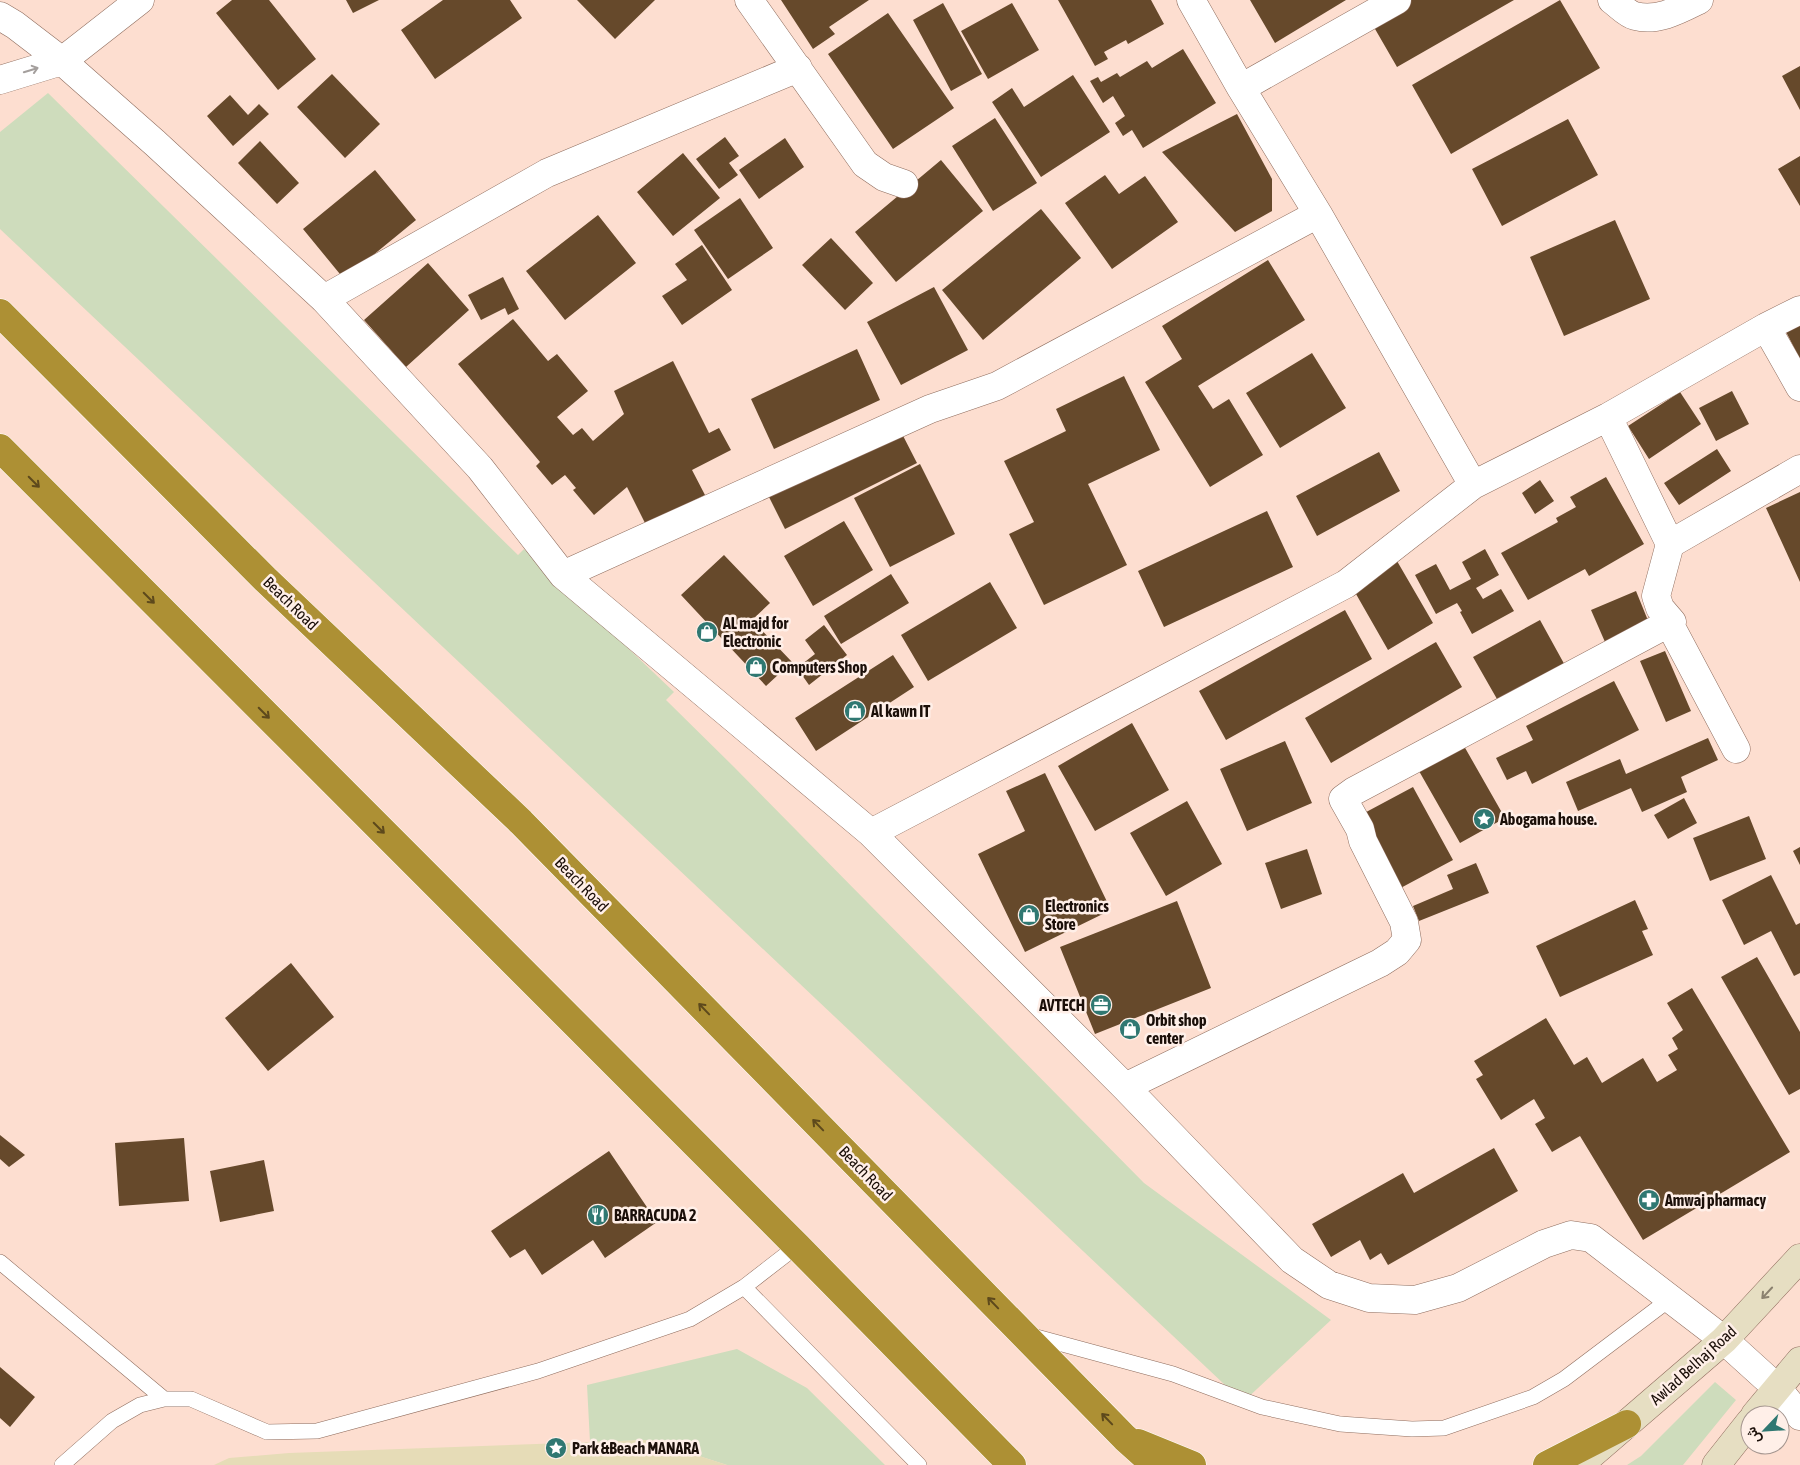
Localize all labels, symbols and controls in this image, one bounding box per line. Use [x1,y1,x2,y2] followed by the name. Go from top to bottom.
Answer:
[22,64,38,74] one-way arrow
[28,476,40,488] one-way arrow
[260,573,322,633] street label: Beach Road
[143,592,155,604] one-way arrow
[722,614,789,650] place label: AL majd for Electronic
[695,620,719,644] shop icon: AL majd for Electronic
[744,655,768,679] shop icon: Computers Shop
[772,658,868,676] place label: Computers Shop
[843,699,867,723] shop icon: Al kawn IT
[870,702,931,720] place label: Al kawn IT
[257,707,270,719] one-way arrow
[1472,807,1496,831] place icon: Abogama house.
[1499,810,1597,828] place label: Abogama house.
[373,821,385,834] one-way arrow
[552,853,612,915] street label: Beach Road
[1045,897,1109,933] place label: Electronics Store
[1017,903,1041,927] shop icon: Electronics Store
[1089,993,1113,1017] office icon: AVTECH
[1038,996,1085,1014] place label: AVTECH
[698,1003,710,1015] one-way arrow
[1146,1011,1207,1047] place label: Orbit shop center
[1118,1017,1142,1041] shop icon: Orbit shop center
[812,1119,824,1131] one-way arrow
[836,1142,896,1204] street label: Beach Road
[1637,1188,1661,1212] pharmacy icon: Amwaj pharmacy
[1664,1191,1766,1209] place label: Amwaj pharmacy
[586,1203,610,1227] restaurant icon: BARRACUDA 2
[614,1206,696,1224] place label: BARRACUDA 2
[1761,1287,1773,1300] one-way arrow
[987,1297,999,1310] one-way arrow
[1646,1322,1740,1409] street label: Awlad Belhaj Road
[1740,1405,1790,1455] north arrow
[1101,1413,1113,1426] one-way arrow
[1742,1424,1765,1447] text: ش
[544,1436,568,1460] place icon: Park &Beach MANARA
[572,1439,699,1457] place label: Park &Beach MANARA

